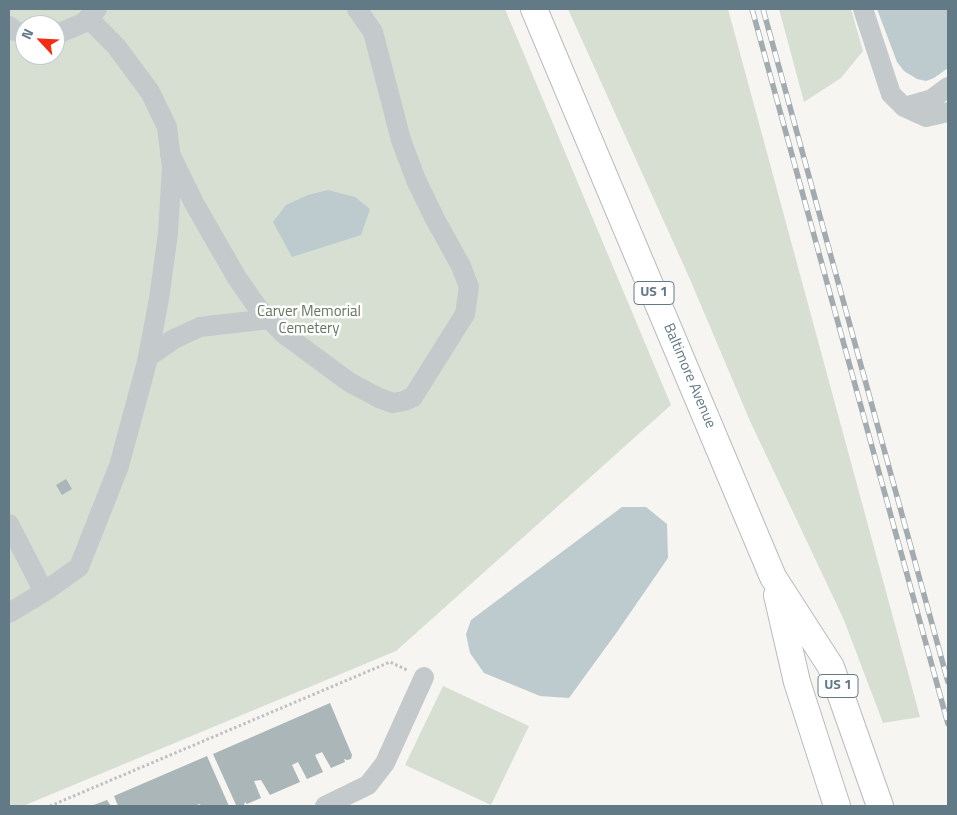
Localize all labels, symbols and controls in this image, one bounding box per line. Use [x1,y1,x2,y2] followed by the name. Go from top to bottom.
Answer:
[15,15,65,65] north arrow
[15,25,38,43] text: N
[634,282,674,304] road number: US 1
[257,303,361,338] park label: Carver Memorial Cemetery
[659,321,719,431] street label: Baltimore Avenue
[818,674,858,698] road number: US 1

